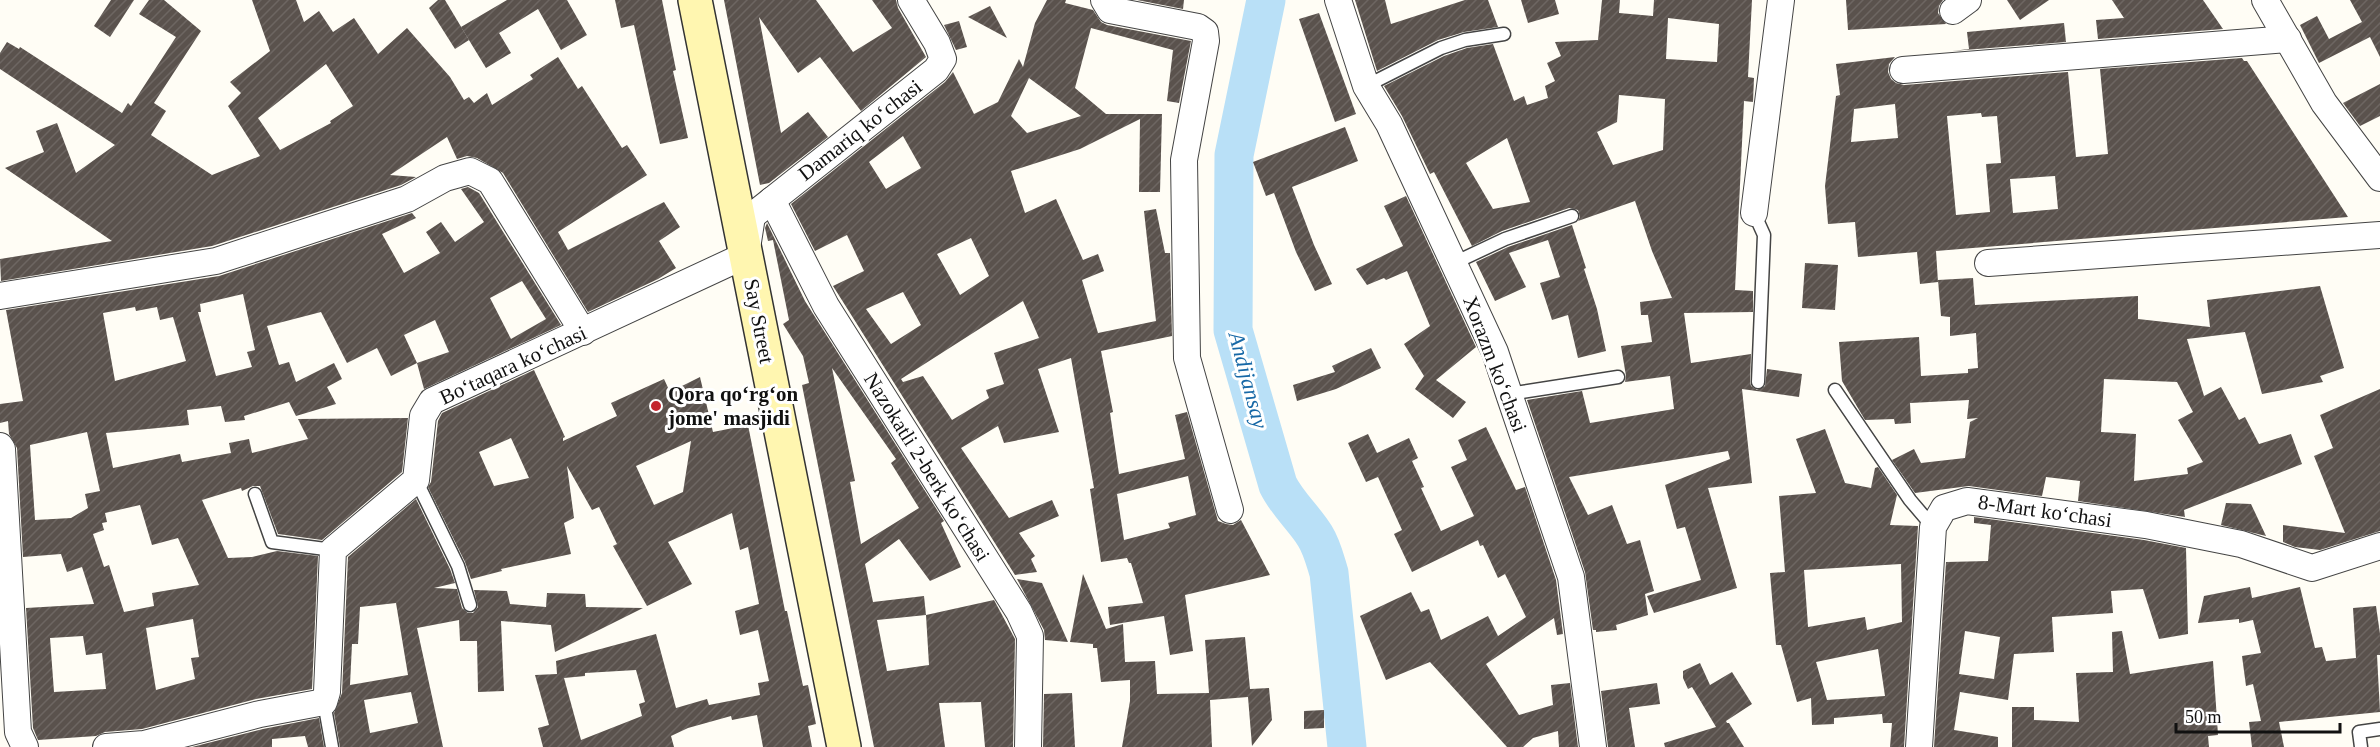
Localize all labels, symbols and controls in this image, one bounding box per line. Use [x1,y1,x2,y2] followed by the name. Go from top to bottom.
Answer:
[794,74,927,186] street label: Damariq koʻchasi
[739,277,779,366] street label: Say Street
[1458,292,1532,436] street label: Xorazm koʻchasi
[436,320,590,410] street label: Boʻtaqara koʻchasi
[1223,327,1273,431] water label: Andijansay
[859,368,995,566] street label: Nazokatli 2-berk koʻchasi
[667,382,798,430] place label: Qora qoʻrgʻon jome' masjidi
[649,399,663,413] marker: Qora qoʻrgʻon jome' masjidi
[1977,490,2114,532] street label: 8-Mart koʻchasi
[2176,696,2340,734] scale bar
[2185,707,2222,727] text: 50 m

